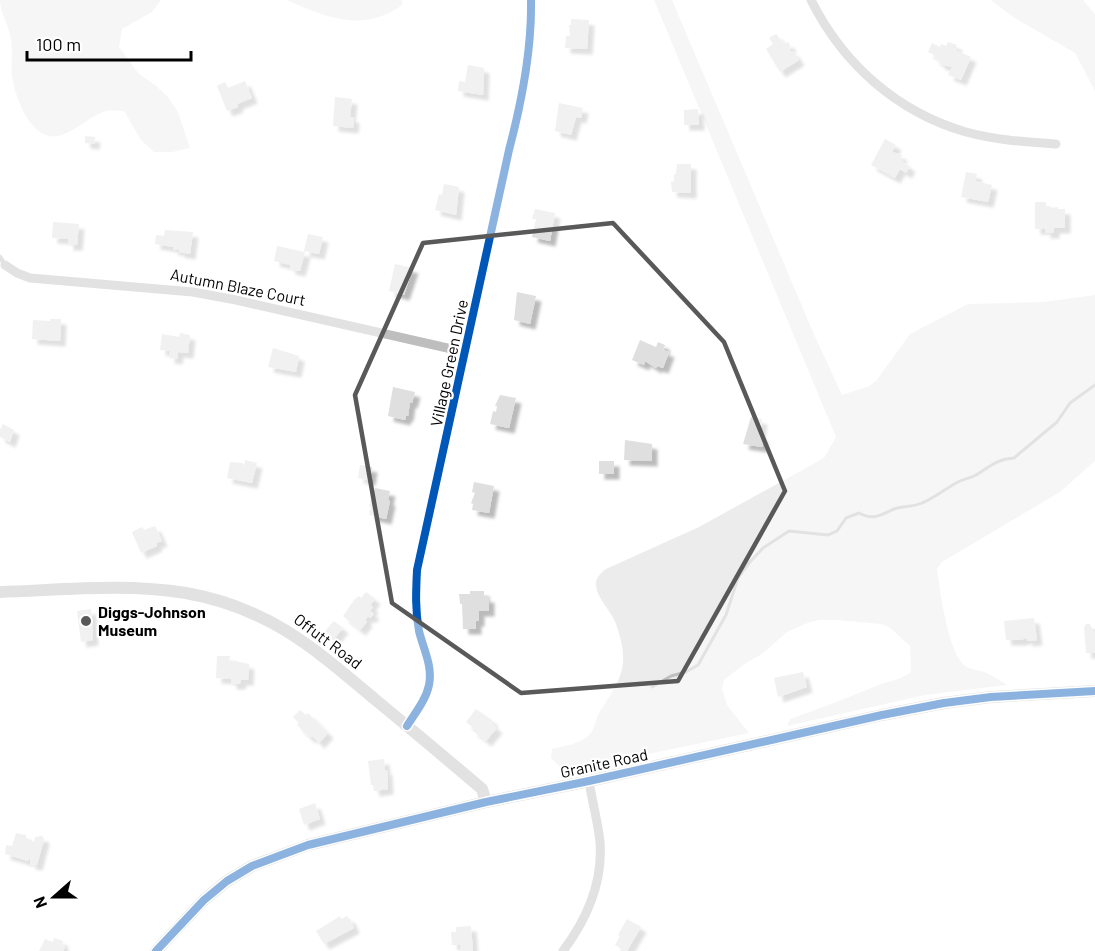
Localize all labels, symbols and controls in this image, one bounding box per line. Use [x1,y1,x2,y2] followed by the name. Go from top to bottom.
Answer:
[27,24,190,62] scale bar
[36,33,81,55] text: 100 m
[169,264,307,309] street label: Autumn Blaze Court
[426,298,471,428] street label: Village Green Drive
[98,602,206,639] place label: Diggs-Johnson Museum
[291,609,366,672] street label: Offutt Road
[79,614,93,628] marker: Diggs-Johnson Museum
[558,744,649,781] street label: Granite Road
[24,867,84,927] north arrow
[29,894,50,911] text: N

